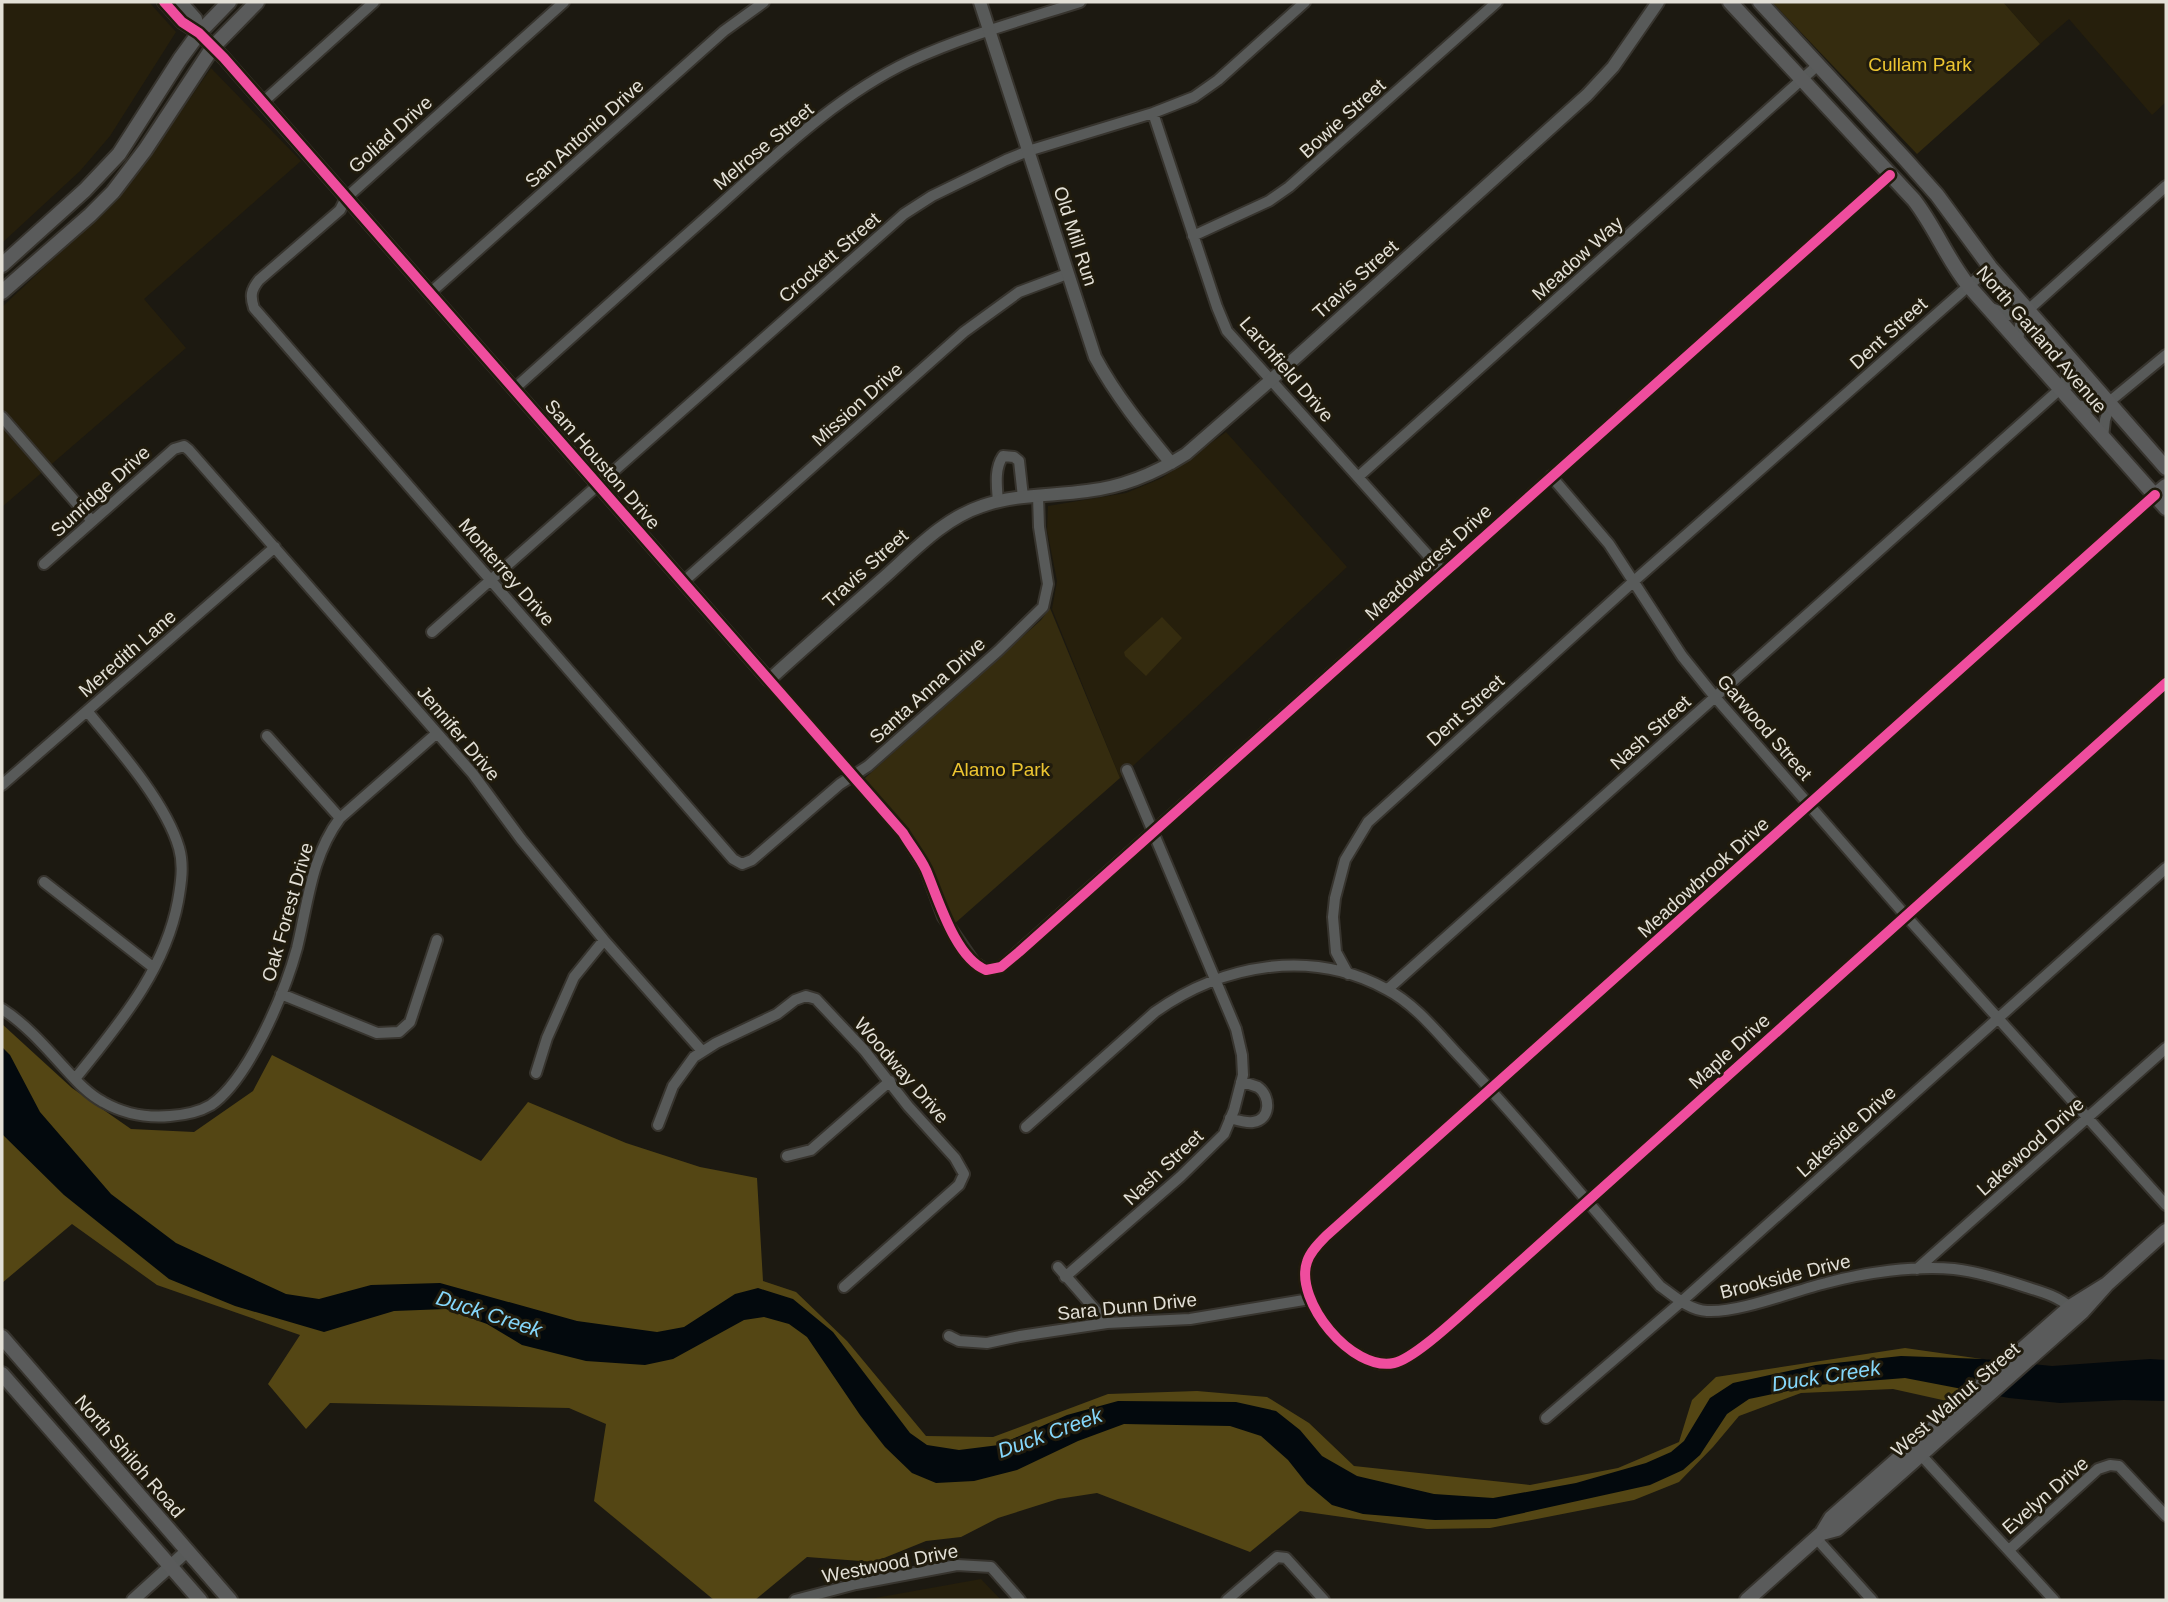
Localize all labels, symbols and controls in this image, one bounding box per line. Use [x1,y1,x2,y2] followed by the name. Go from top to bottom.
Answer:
[1868,54,1972,75] park label: Cullam Park
[1295,74,1390,162] street label: Bowie Street
[521,75,648,192] street label: San Antonio Drive
[344,92,436,177] street label: Goliad Drive
[709,98,818,194] street label: Melrose Street
[1050,184,1101,289] street label: Old Mill Run
[775,207,885,307] street label: Crockett Street
[1528,212,1627,304] street label: Meadow Way
[1309,235,1403,323] street label: Travis Street
[1972,262,2111,417] street label: North Garland Avenue
[1846,293,1932,373] street label: Dent Street
[1235,313,1338,426] street label: Larchfield Drive
[808,358,907,450] street label: Mission Drive
[541,395,665,533] street label: Sam Houston Drive
[47,442,154,541] street label: Sunridge Drive
[1361,500,1496,625] street label: Meadowcrest Drive
[454,514,559,630] street label: Monterrey Drive
[819,524,913,612] street label: Travis Street
[75,606,180,701] street label: Meredith Lane
[865,633,989,748] street label: Santa Anna Drive
[1423,670,1509,750] street label: Dent Street
[1713,670,1817,785] street label: Garwood Street
[413,682,504,785] street label: Jennifer Drive
[1606,691,1695,774] street label: Nash Street
[952,759,1051,780] park label: Alamo Park
[1634,813,1773,942] street label: Meadowbrook Drive
[258,840,317,984] street label: Oak Forest Drive
[1685,1010,1774,1093] street label: Maple Drive
[850,1013,953,1127] street label: Woodway Drive
[1793,1082,1900,1181] street label: Lakeside Drive
[1973,1093,2088,1200] street label: Lakewood Drive
[1119,1125,1208,1209] street label: Nash Street
[1718,1250,1853,1303] street label: Brookside Drive
[433,1286,546,1342] water label: Duck Creek
[1056,1289,1198,1324] street label: Sara Dunn Drive
[1887,1338,2024,1461] street label: West Walnut Street
[1770,1355,1883,1395] water label: Duck Creek
[71,1391,188,1522] street label: North Shiloh Road
[994,1402,1107,1462] water label: Duck Creek
[1998,1452,2092,1538] street label: Evelyn Drive
[820,1540,960,1587] street label: Westwood Drive

